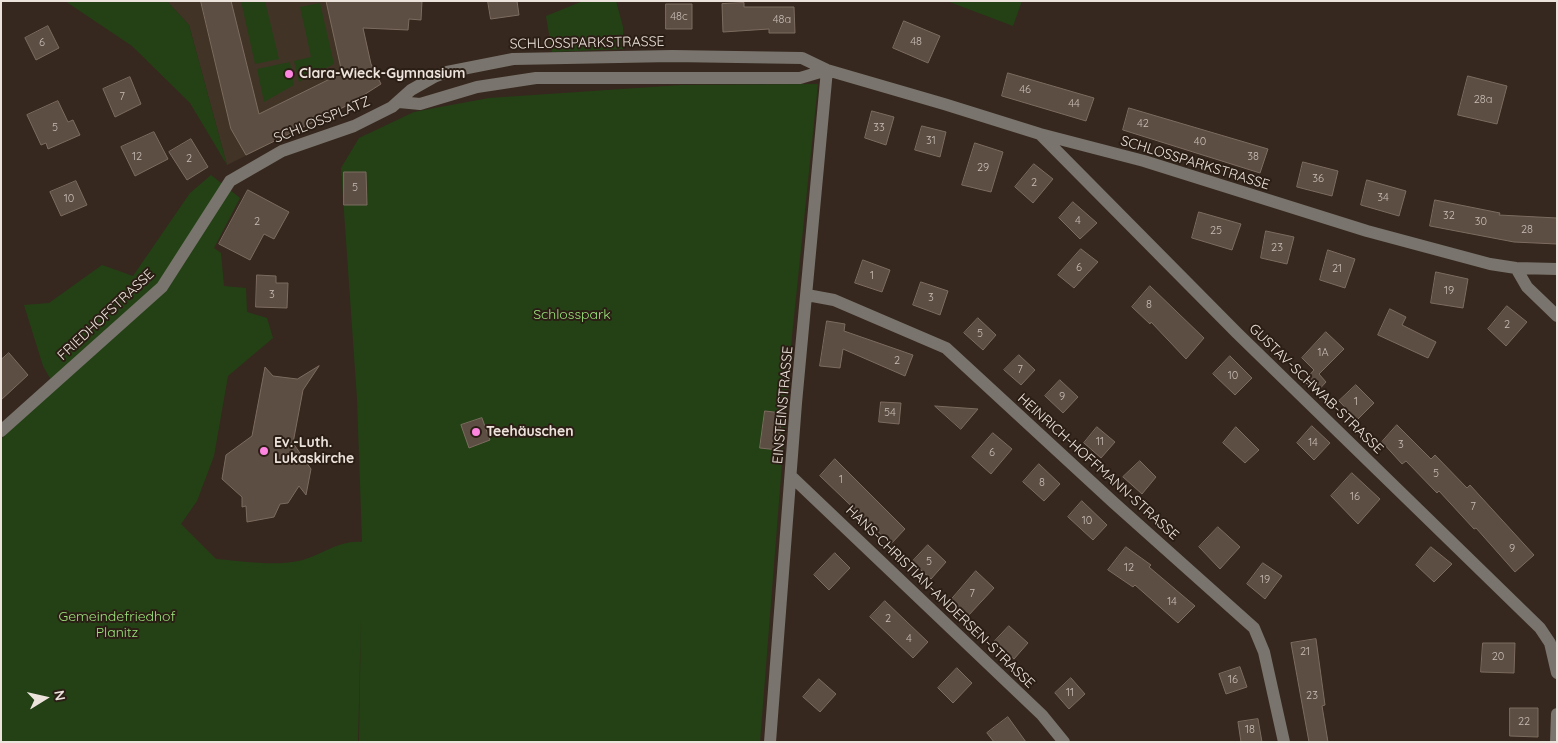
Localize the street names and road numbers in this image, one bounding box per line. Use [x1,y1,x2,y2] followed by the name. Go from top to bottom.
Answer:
[509,33,665,53] street label: SCHLOSSPARKSTRASSE
[271,93,373,147] street label: SCHLOSSPLATZ
[1119,132,1271,194] street label: SCHLOSSPARKSTRASSE
[54,266,158,364] street label: FRIEDHOFSTRASSE
[1245,320,1387,458] street label: GUSTAV-SCHWAB-STRASSE
[769,345,797,465] street label: EINSTEINSTRASSE
[1014,390,1182,544] street label: HEINRICH-HOFFMANN-STRASSE
[842,502,1038,692] street label: HANS-CHRISTIAN-ANDERSEN-STRASSE

